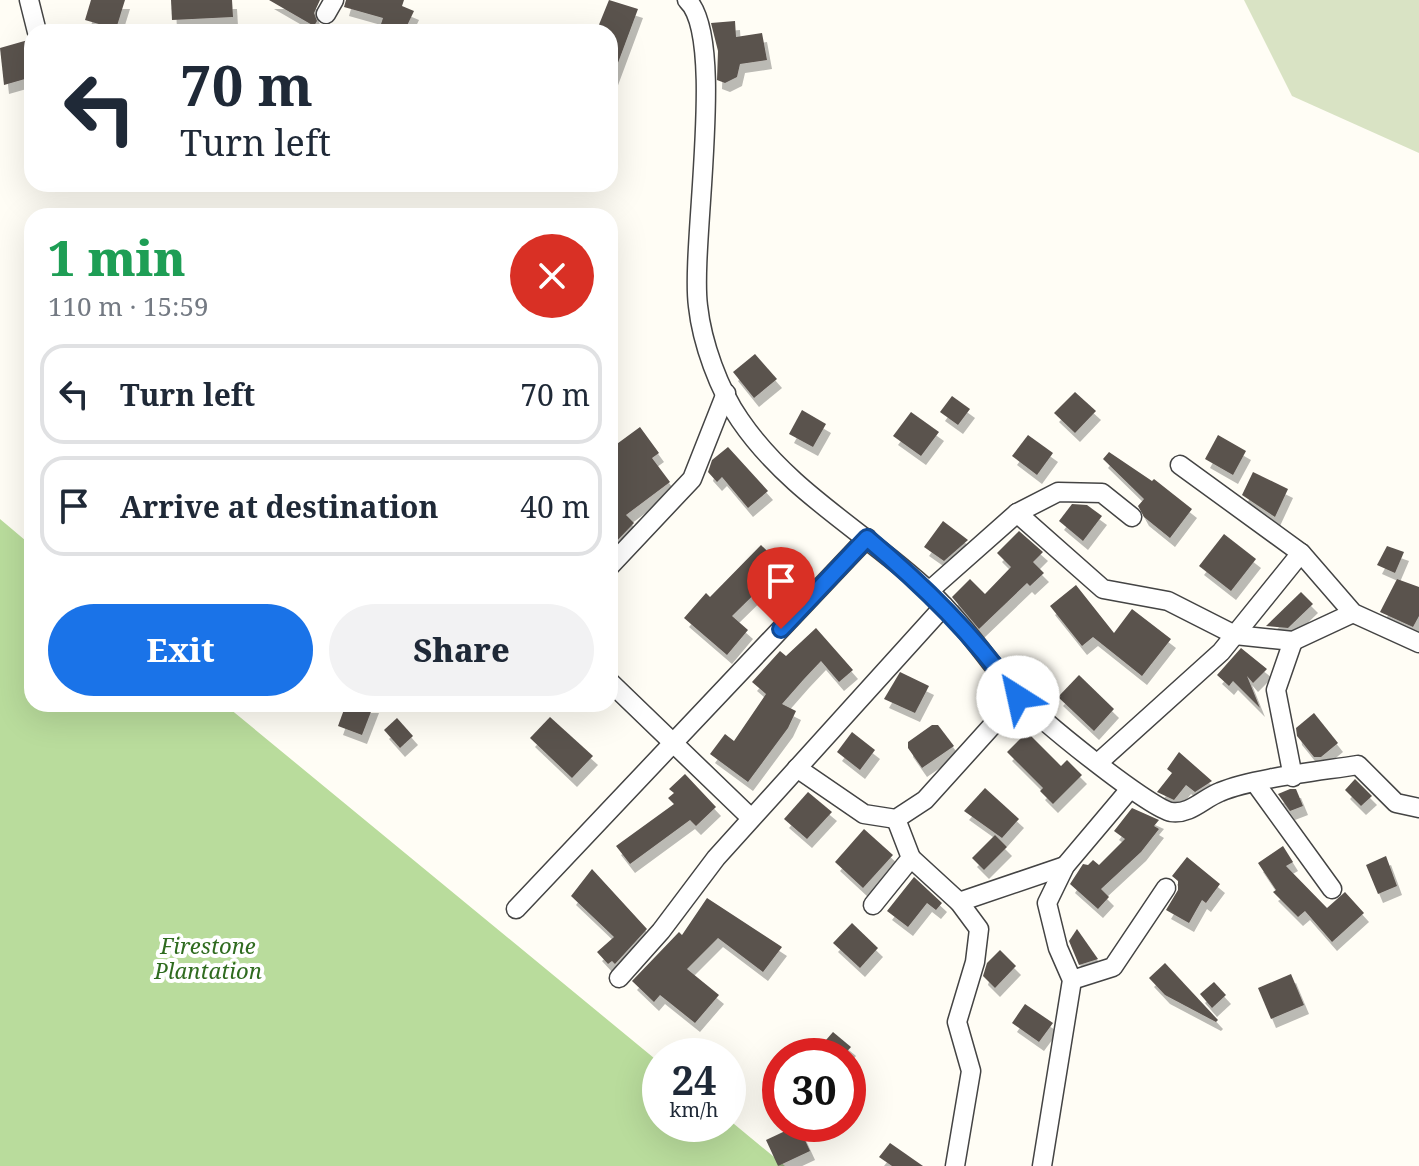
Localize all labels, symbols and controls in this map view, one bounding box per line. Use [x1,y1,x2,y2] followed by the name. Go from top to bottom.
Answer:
[180,46,313,122] text: 70 m
[48,56,152,160] icon: left
[180,118,331,167] text: Turn left
[48,225,186,290] text: 1 min
[510,234,594,318] button: close
[48,288,209,324] text: 110 m · 15:59
[52,372,96,416] icon: left
[120,374,255,415] text: Turn left
[520,374,590,415] text: 70 m
[52,484,96,528] icon: arrive
[120,486,439,527] text: Arrive at destination
[520,486,590,527] text: 40 m
[747,547,815,629] pin
[759,559,803,603] icon: arrive
[48,604,313,696] button: Exit
[329,604,594,696] button: Share
[976,655,1060,739] position arrow
[153,930,262,985] park label: Firestone Plantation
[762,1038,866,1142] speed limit sign: 30
[671,1052,717,1107] text: 24
[669,1096,719,1123] text: km/h

